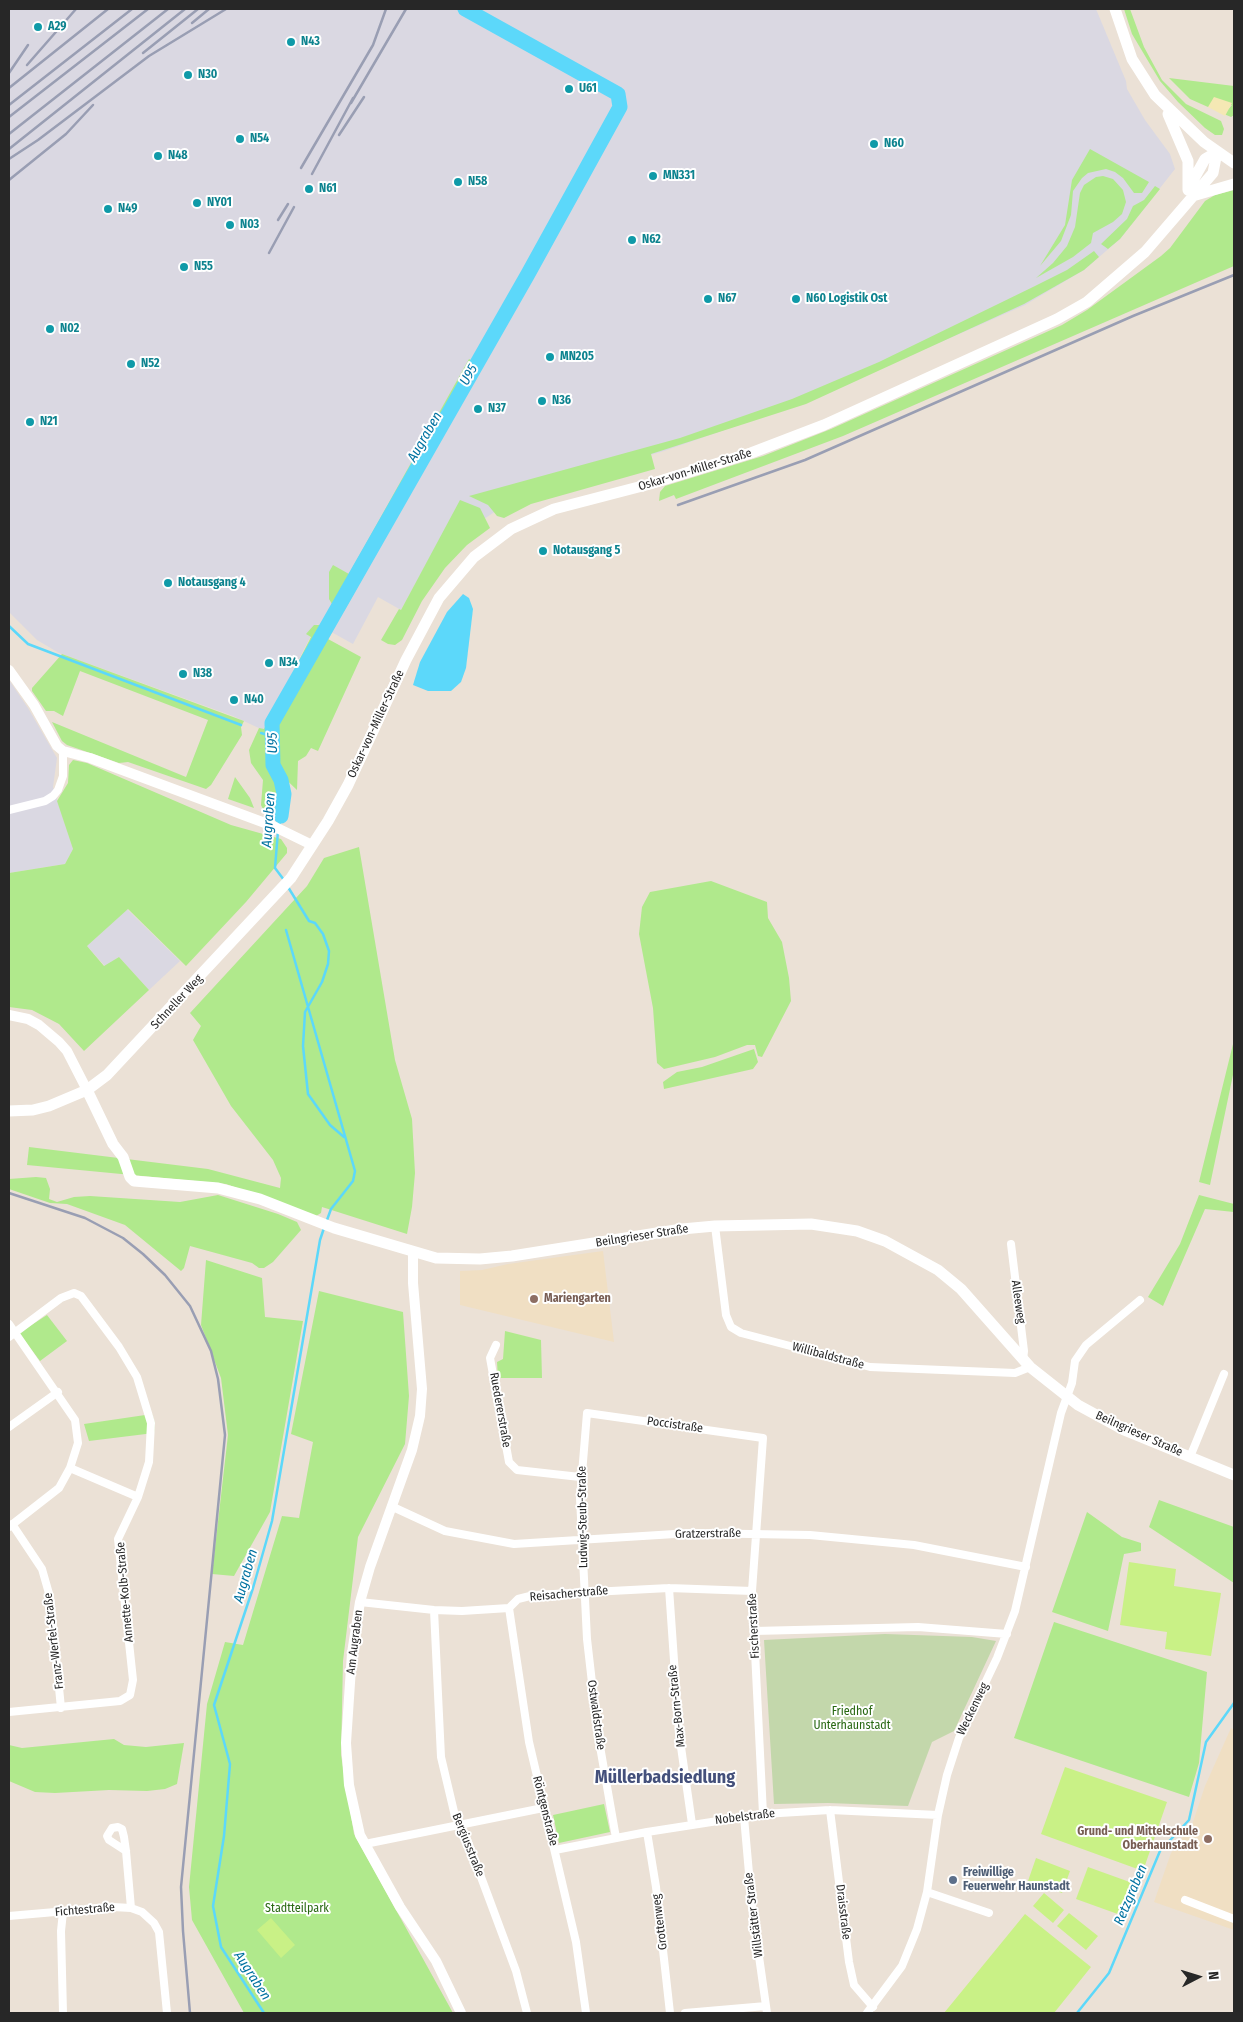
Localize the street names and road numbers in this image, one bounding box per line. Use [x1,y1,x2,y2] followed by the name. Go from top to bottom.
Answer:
[637,446,753,494] street label: Oskar-von-Miller-Straße
[345,668,407,780] street label: Oskar-von-Miller-Straße
[148,972,206,1032] street label: Schneller Weg
[595,1222,689,1250] street label: Beilngrieser Straße
[1008,1279,1028,1325] street label: Alleeweg
[790,1339,866,1373] street label: Willibaldstraße
[486,1371,514,1449] street label: Ruedererstraße
[1093,1408,1185,1460] street label: Beilngrieser Straße
[646,1414,704,1436] street label: Poccistraße
[575,1466,591,1568] street label: Ludwig-Steub-Straße
[675,1526,741,1542] street label: Gratzerstraße
[113,1541,137,1643] street label: Annette-Kolb-Straße
[529,1583,609,1605] street label: Reisacherstraße
[41,1592,67,1690] street label: Franz-Werfel-Straße
[745,1593,763,1659] street label: Fischerstraße
[344,1609,366,1675] street label: Am Augraben
[666,1664,688,1748] street label: Max-Born-Straße
[584,1679,608,1751] street label: Ostwaldstraße
[954,1680,992,1738] street label: Weckenweg
[529,1775,561,1847] street label: Röntgenstraße
[714,1806,776,1828] street label: Nobelstraße
[449,1811,487,1879] street label: Bergiusstraße
[742,1872,766,1958] street label: Willstätter Straße
[832,1883,854,1941] street label: Draisstraße
[649,1893,671,1951] street label: Grottenweg
[54,1900,116,1920] street label: Fichtestraße

